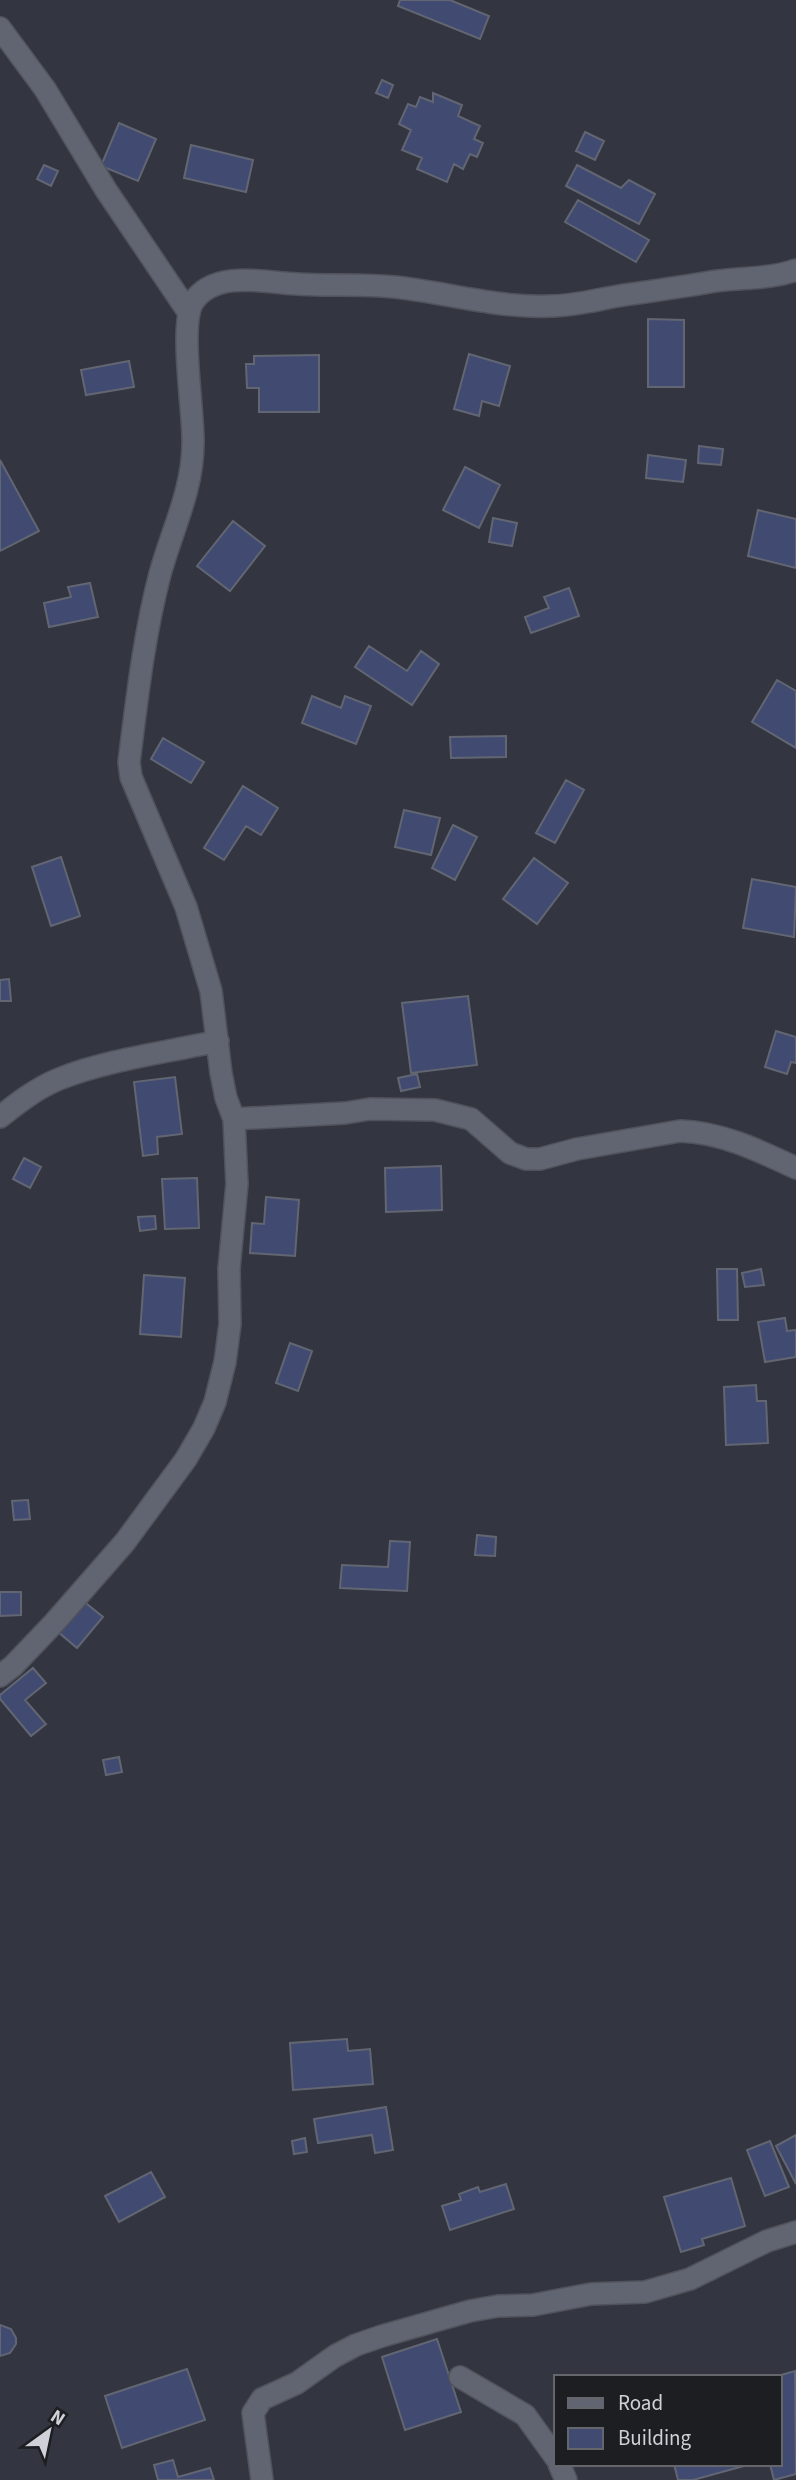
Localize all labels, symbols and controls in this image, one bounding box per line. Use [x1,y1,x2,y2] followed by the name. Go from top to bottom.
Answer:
[554,2375,782,2466] legend
[618,2388,663,2418] text: Road
[14,2396,84,2466] north arrow
[45,2403,70,2433] text: N
[618,2423,692,2453] text: Building

